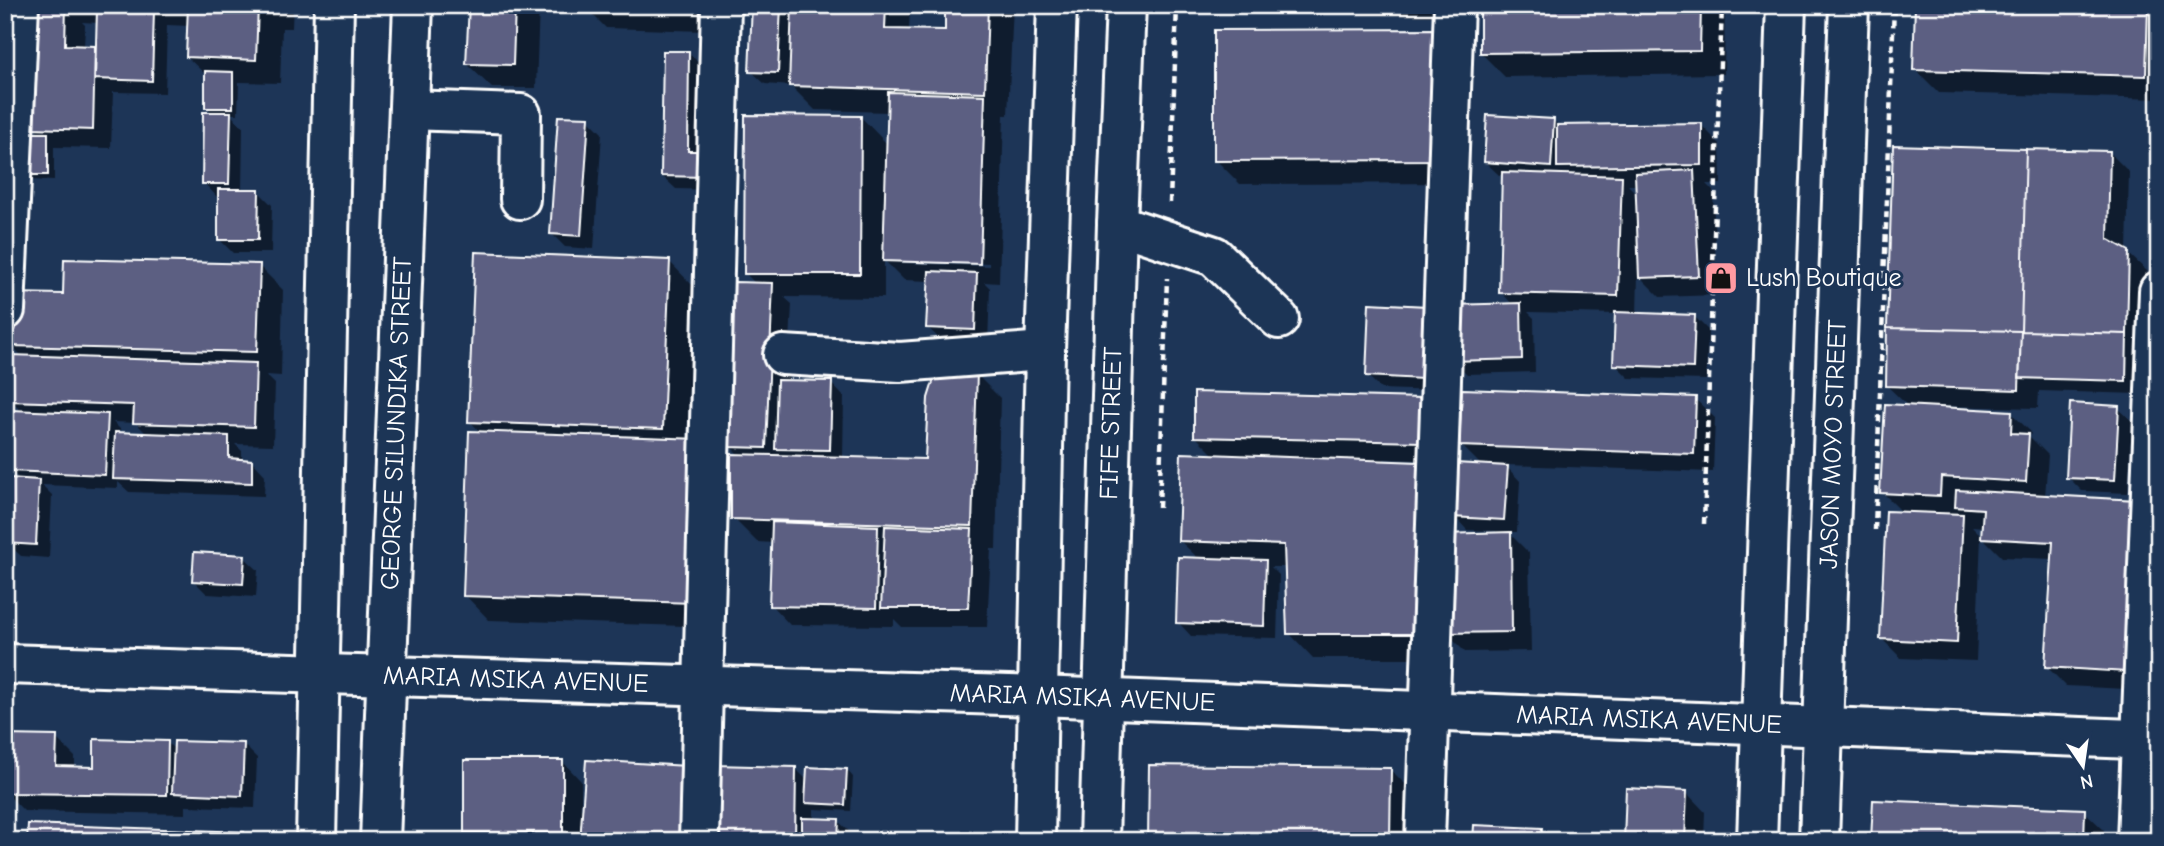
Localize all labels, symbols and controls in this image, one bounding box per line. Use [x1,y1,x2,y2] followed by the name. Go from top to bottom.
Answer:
[375,256,418,591] street label: GEORGE SILUNDIKA STREET
[1702,259,1740,297] shop icon: Lush Boutique
[1746,263,1902,293] place label: Lush Boutique
[1814,319,1853,569] street label: JASON MOYO STREET
[1094,346,1128,500] street label: FIFE STREET
[383,661,649,699] street label: MARIA MSIKA AVENUE
[949,678,1216,718] street label: MARIA MSIKA AVENUE
[1516,700,1782,740] street label: MARIA MSIKA AVENUE
[2048,730,2118,800] north arrow
[2078,769,2095,794] text: N

